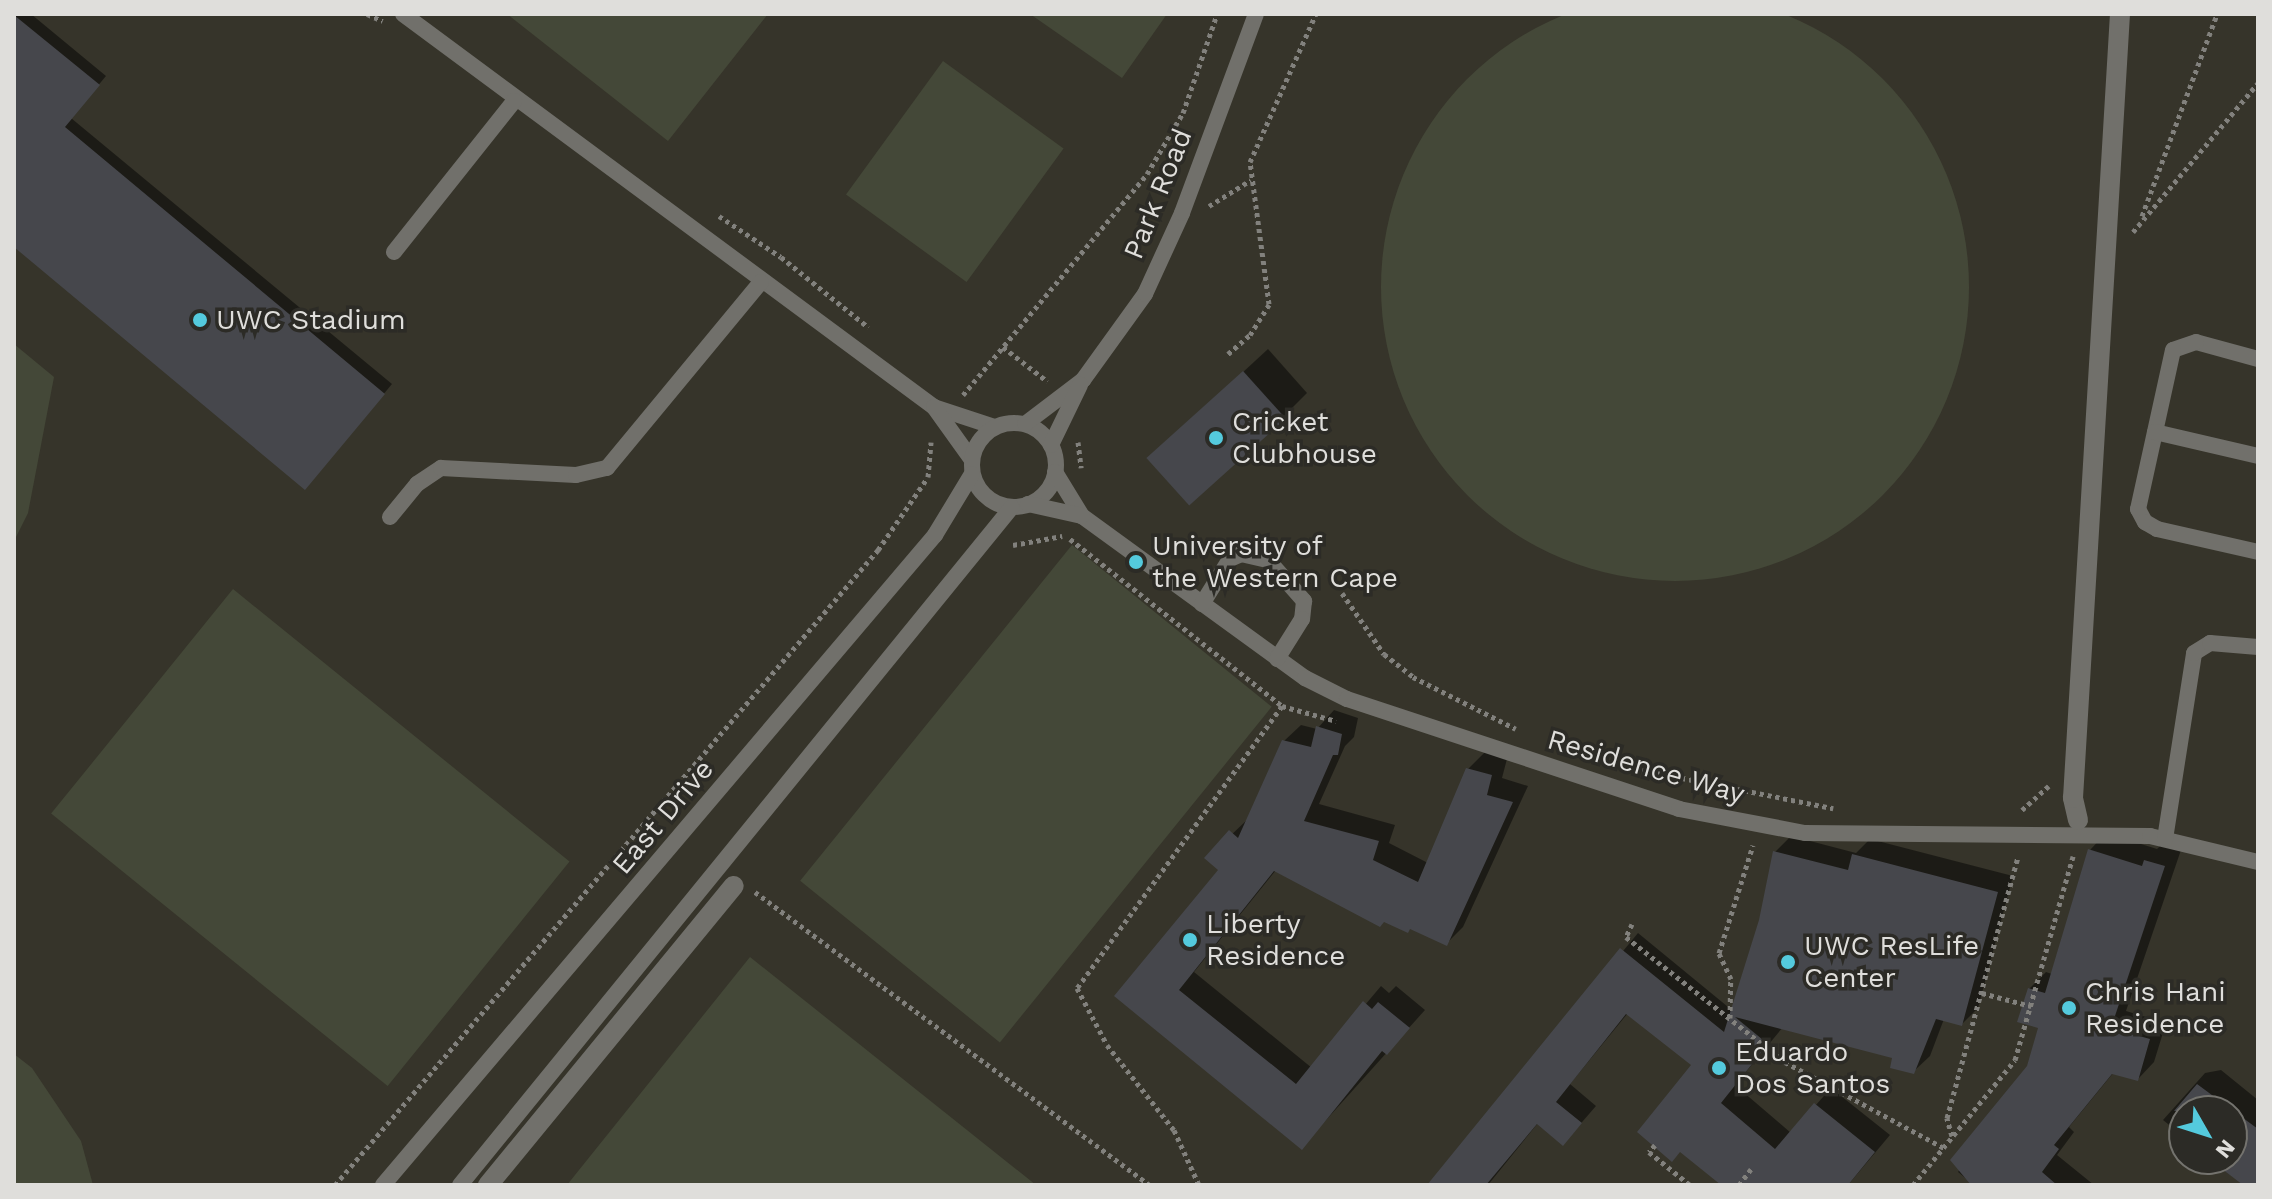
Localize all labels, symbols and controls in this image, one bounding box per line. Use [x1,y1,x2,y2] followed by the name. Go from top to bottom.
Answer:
[1117,124,1199,264] street label: Park Road
[216,303,406,337] place label: UWC Stadium
[191,311,209,329] marker: UWC Stadium
[1232,405,1377,471] place label: Cricket Clubhouse
[1207,429,1225,447] marker: Cricket Clubhouse
[1152,529,1399,595] place label: University of the Western Cape
[1127,553,1145,571] marker: University of the Western Cape
[1543,723,1749,811] street label: Residence Way
[605,753,721,881] street label: East Drive
[1206,907,1345,973] place label: Liberty Residence
[1804,929,1979,995] place label: UWC ResLife Center
[1181,931,1199,949] marker: Liberty Residence
[1779,953,1797,971] marker: UWC ResLife Center
[2085,975,2226,1041] place label: Chris Hani Residence
[2060,999,2078,1017] marker: Chris Hani Residence
[1735,1035,1890,1101] place label: Eduardo Dos Santos
[1710,1059,1728,1077] marker: Eduardo Dos Santos
[2168,1095,2248,1175] north arrow
[2211,1135,2240,1163] text: N

